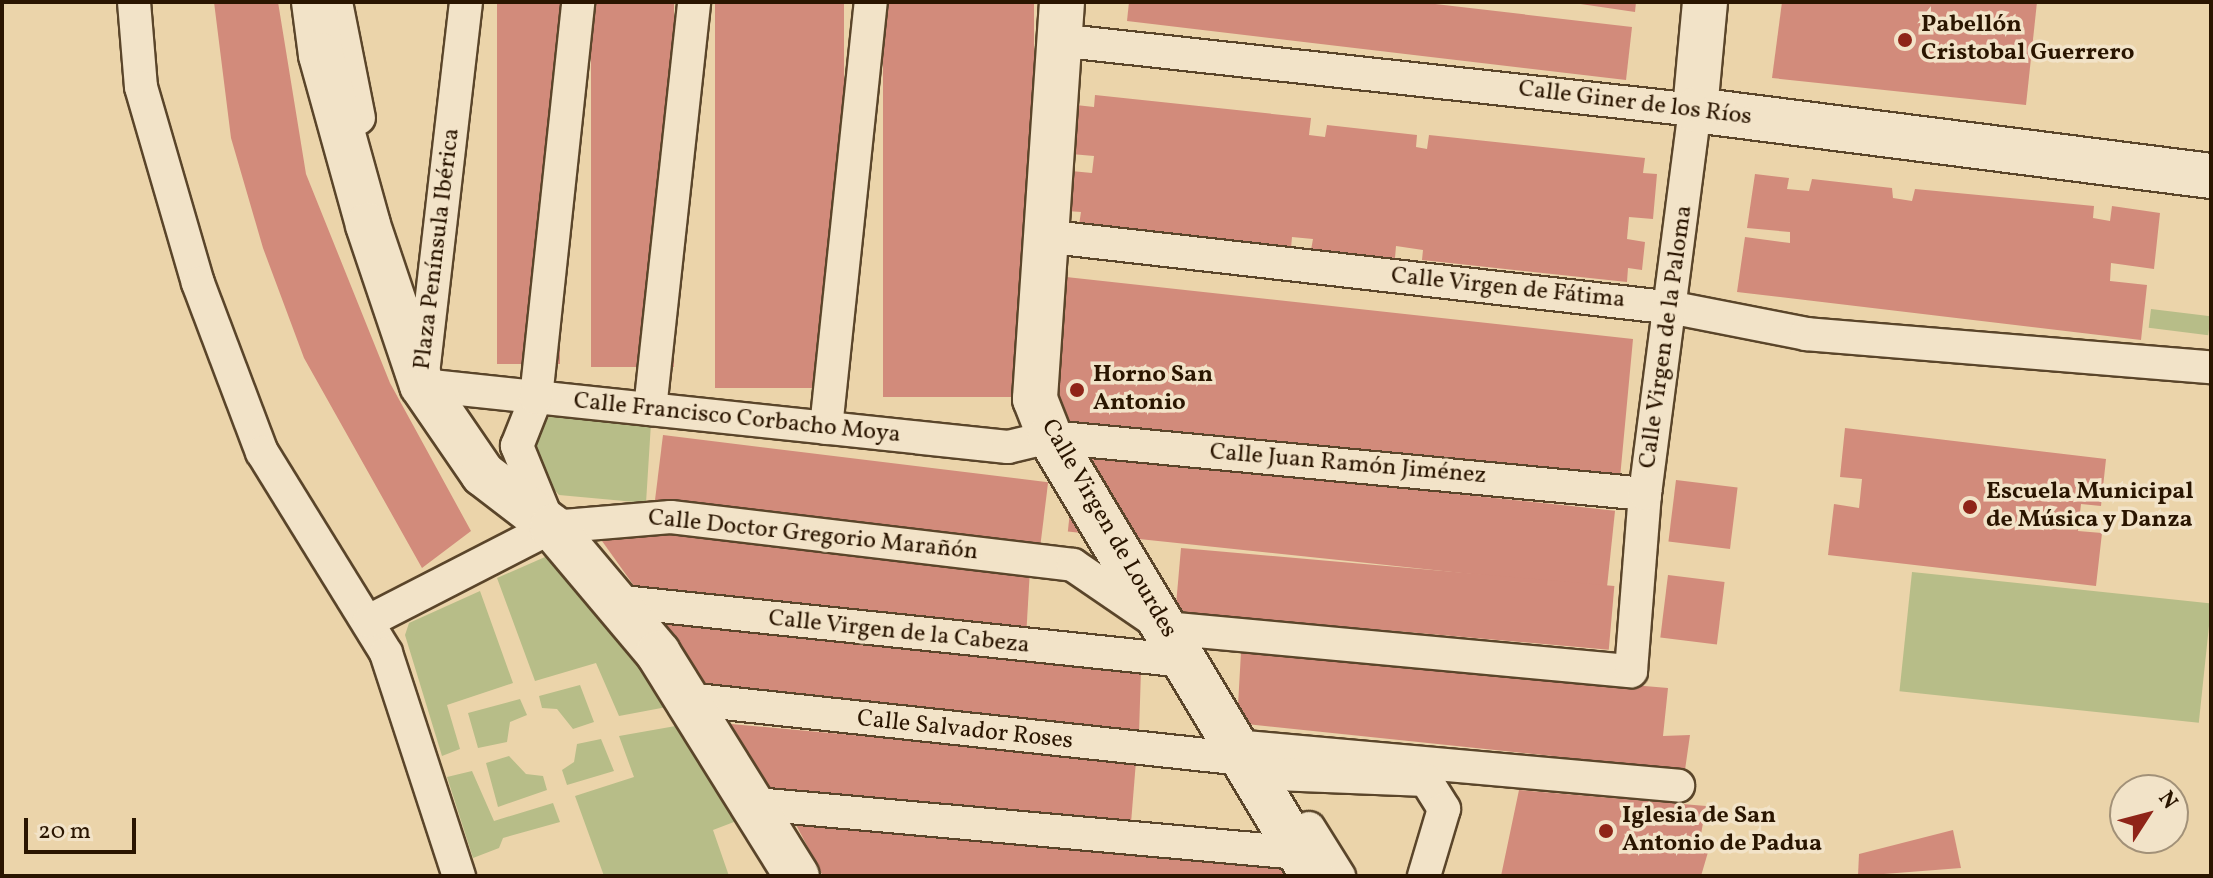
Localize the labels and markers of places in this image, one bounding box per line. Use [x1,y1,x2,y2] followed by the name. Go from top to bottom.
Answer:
[1921,12,2134,68] place label: Pabellón Cristobal Guerrero
[1896,31,1914,49] marker: Pabellón Cristobal Guerrero
[1093,362,1213,418] place label: Horno San Antonio
[1068,381,1086,399] marker: Horno San Antonio
[1986,479,2194,535] place label: Escuela Municipal de Música y Danza
[1961,498,1979,516] marker: Escuela Municipal de Música y Danza
[1622,803,1822,859] place label: Iglesia de San Antonio de Padua
[1597,822,1615,840] marker: Iglesia de San Antonio de Padua

